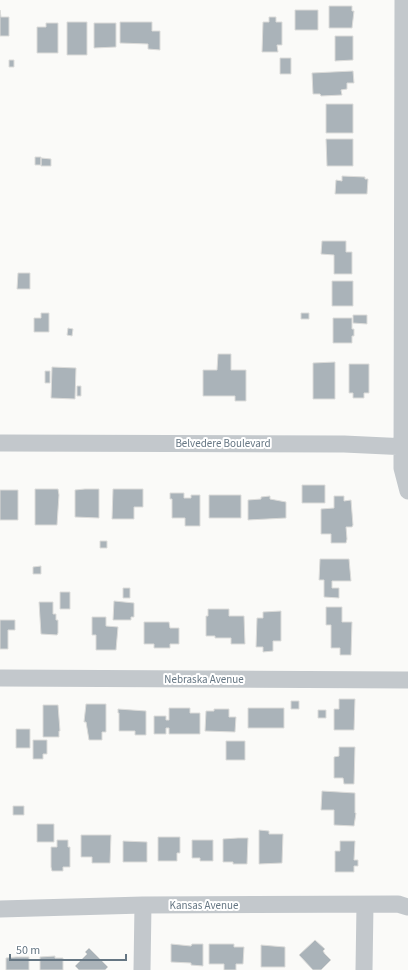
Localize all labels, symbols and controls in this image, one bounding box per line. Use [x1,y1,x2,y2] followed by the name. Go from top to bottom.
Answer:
[175,436,271,451] street label: Belvedere Boulevard
[164,672,244,687] street label: Nebraska Avenue
[170,898,239,913] street label: Kansas Avenue
[10,936,126,962] scale bar
[16,942,40,959] text: 50 m

